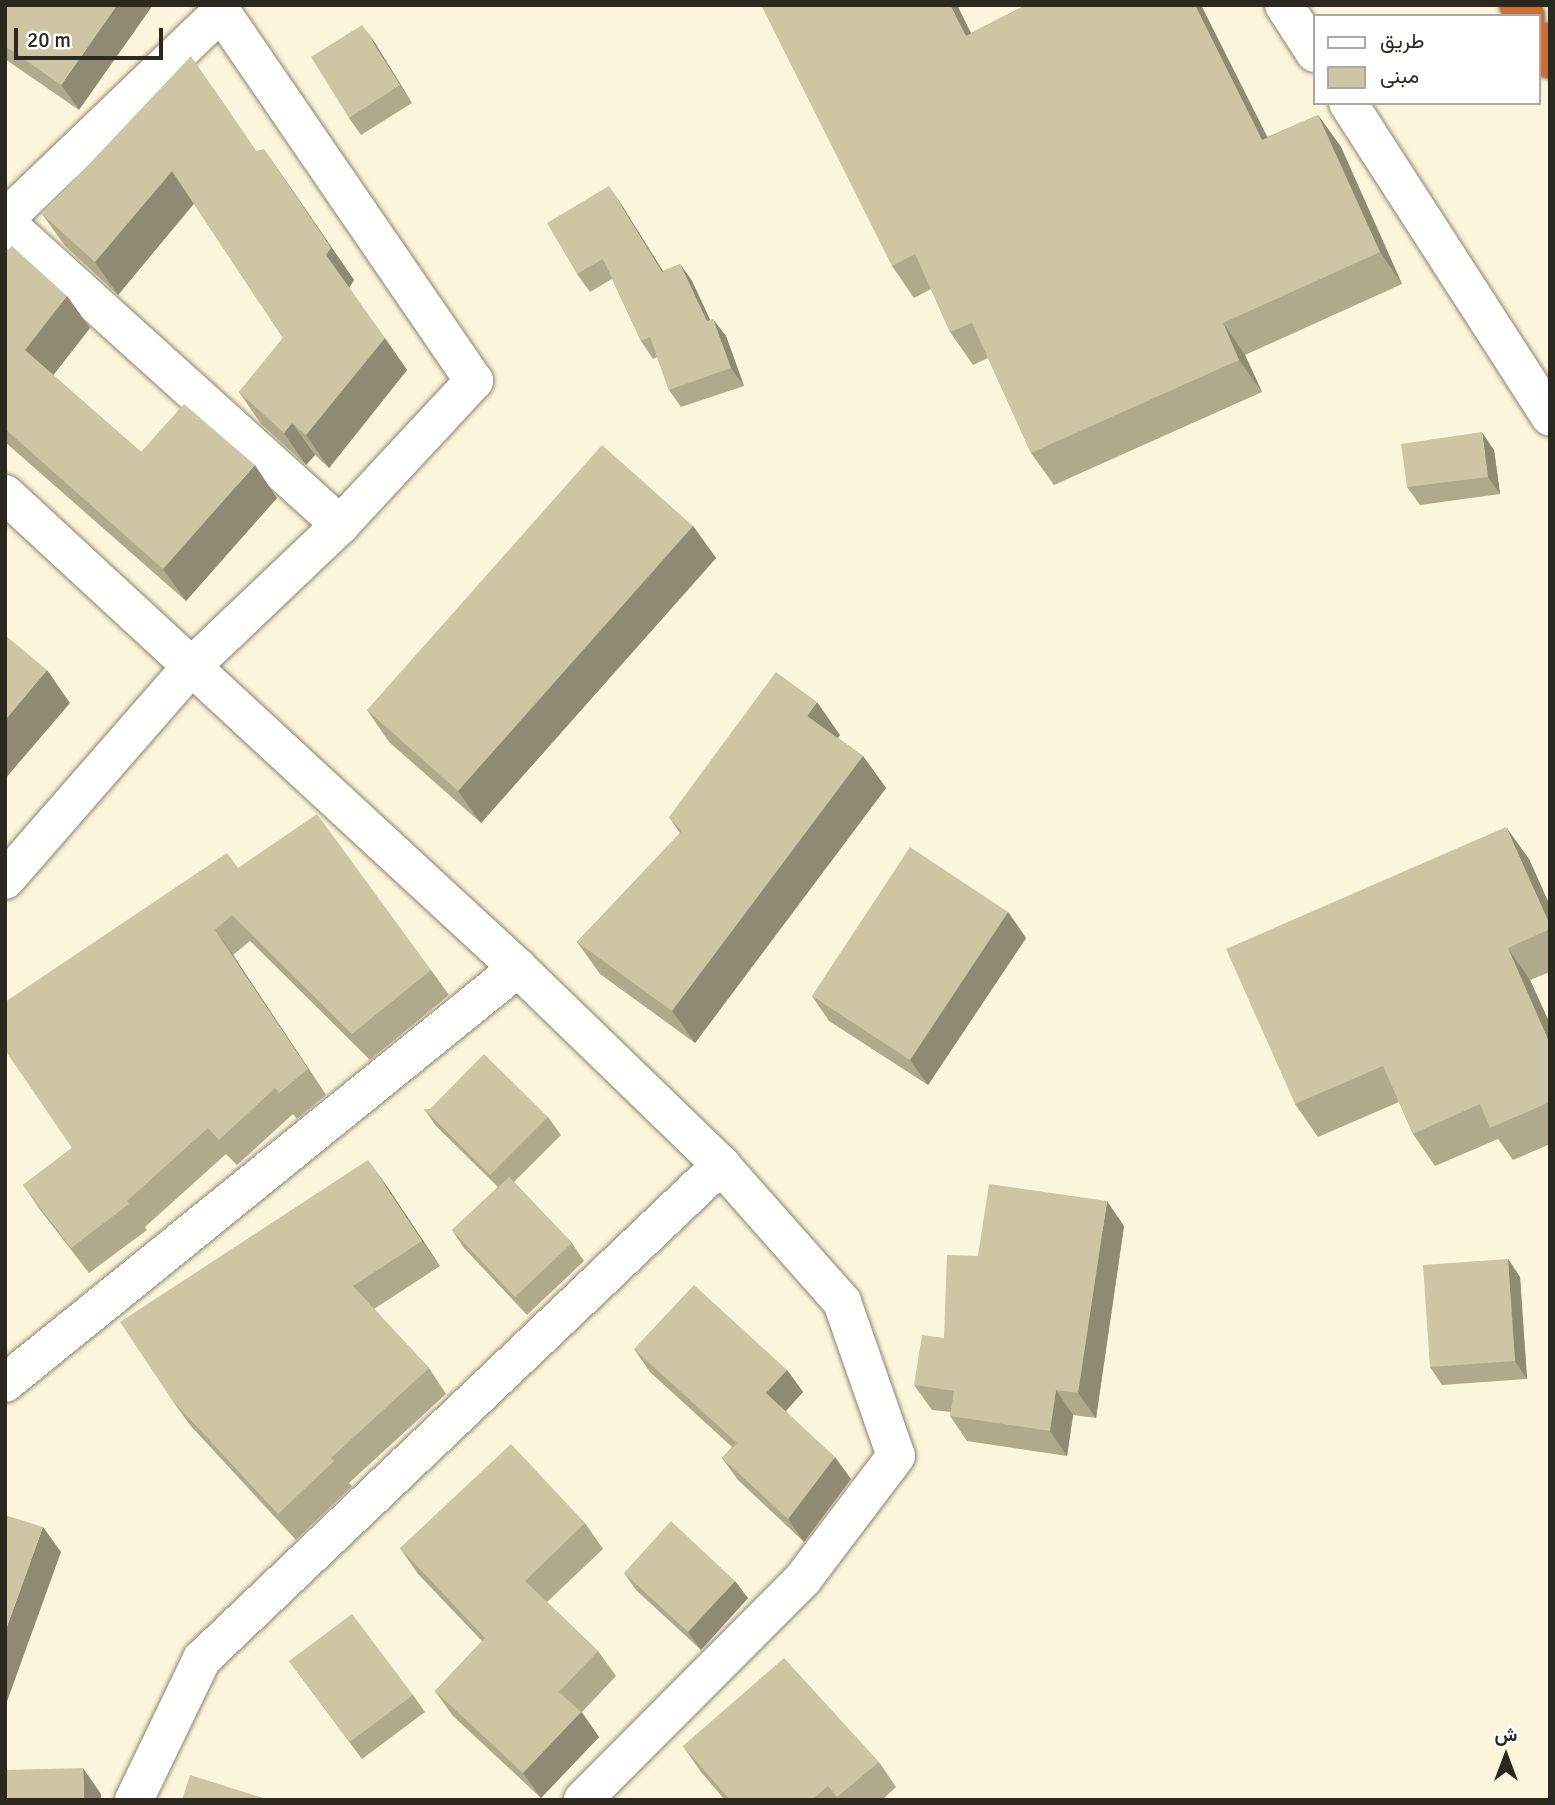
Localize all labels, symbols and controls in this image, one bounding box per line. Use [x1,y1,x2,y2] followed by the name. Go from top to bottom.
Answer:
[18,14,166,58] scale bar
[1314,14,1541,105] legend
[27,27,71,53] text: 20 m
[1380,28,1425,54] text: طريق
[1380,63,1419,89] text: مبنى
[1471,1721,1541,1791] north arrow
[1495,1723,1517,1747] text: ش

